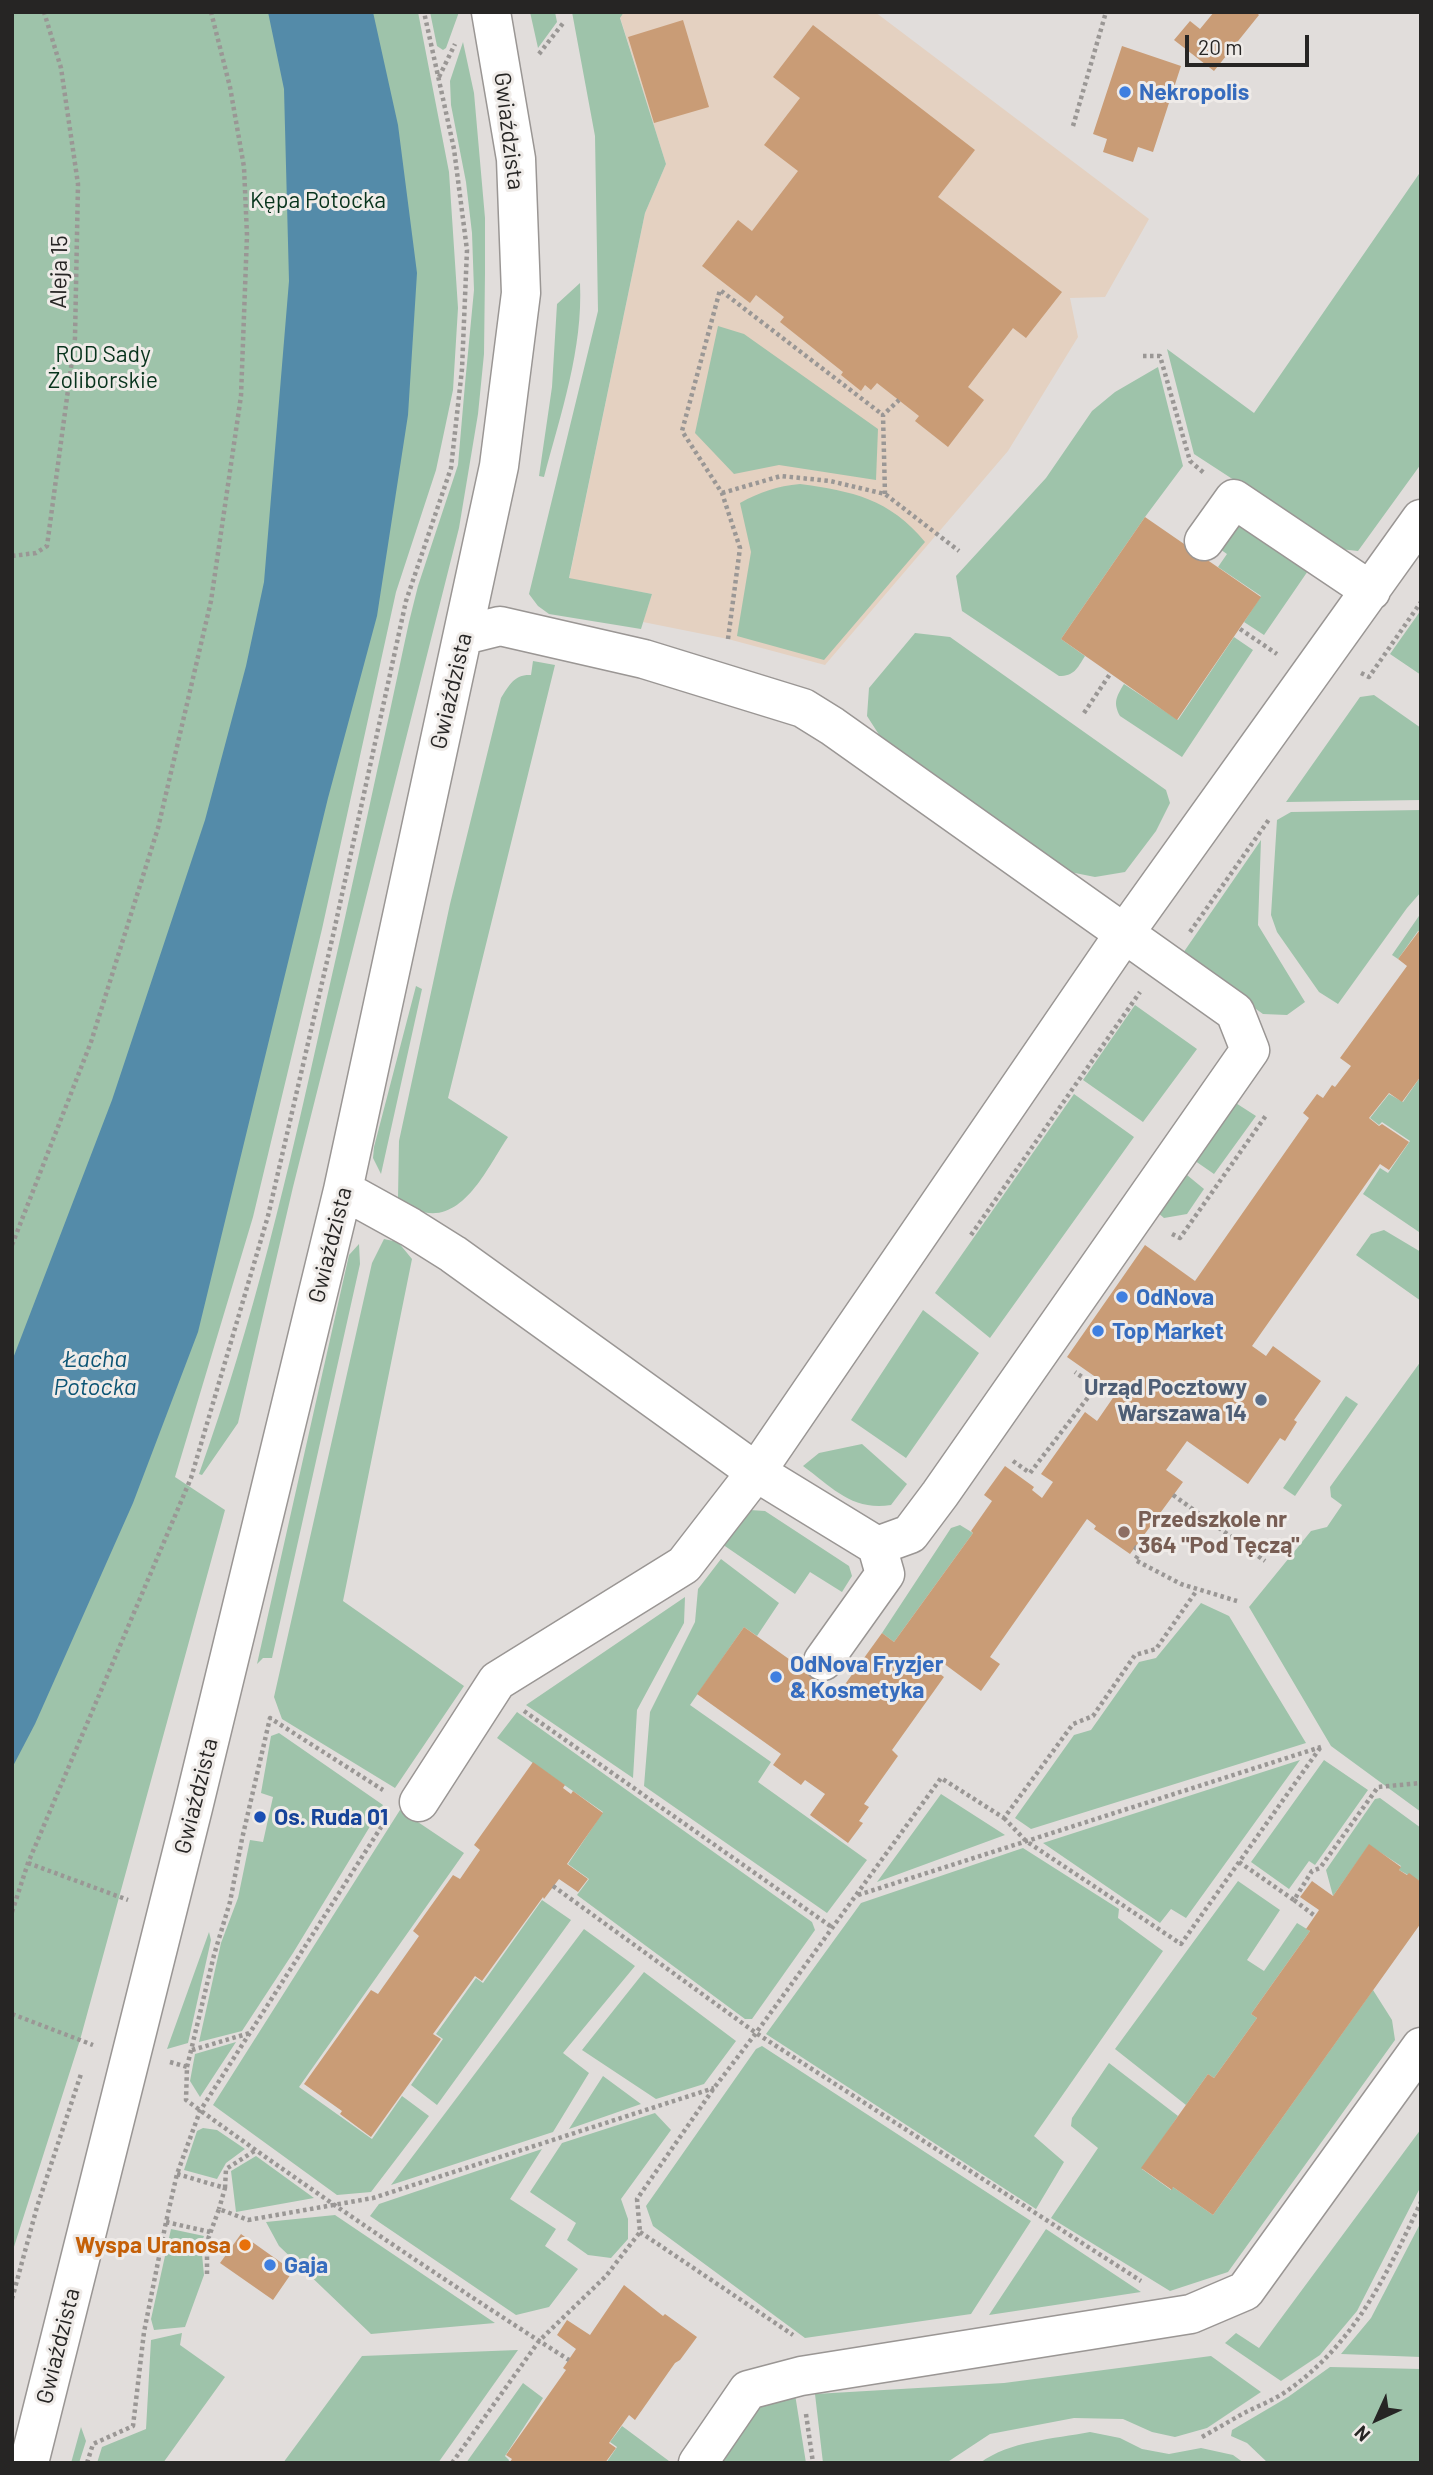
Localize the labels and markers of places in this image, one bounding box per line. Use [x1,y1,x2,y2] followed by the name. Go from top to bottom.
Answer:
[1139,78,1249,106] place label: Nekropolis
[1117,84,1133,100] marker: Nekropolis
[1136,1283,1214,1311] place label: OdNova
[1114,1289,1130,1305] marker: OdNova
[1112,1317,1224,1345] place label: Top Market
[1090,1323,1106,1339] marker: Top Market
[1084,1373,1247,1427] place label: Urząd Pocztowy Warszawa 14
[1253,1392,1269,1408] marker: Urząd Pocztowy Warszawa 14
[1138,1505,1300,1559] place label: Przedszkole nr 364 "Pod Tęczą"
[1116,1524,1132,1540] marker: Przedszkole nr 364 "Pod Tęczą"
[790,1650,943,1704] place label: OdNova Fryzjer & Kosmetyka
[768,1669,784,1685] marker: OdNova Fryzjer & Kosmetyka
[274,1803,388,1831] place label: Os. Ruda 01
[252,1809,268,1825] marker: Os. Ruda 01
[75,2231,231,2259] place label: Wyspa Uranosa
[237,2237,253,2253] marker: Wyspa Uranosa
[284,2251,328,2279] place label: Gaja
[262,2257,278,2273] marker: Gaja

